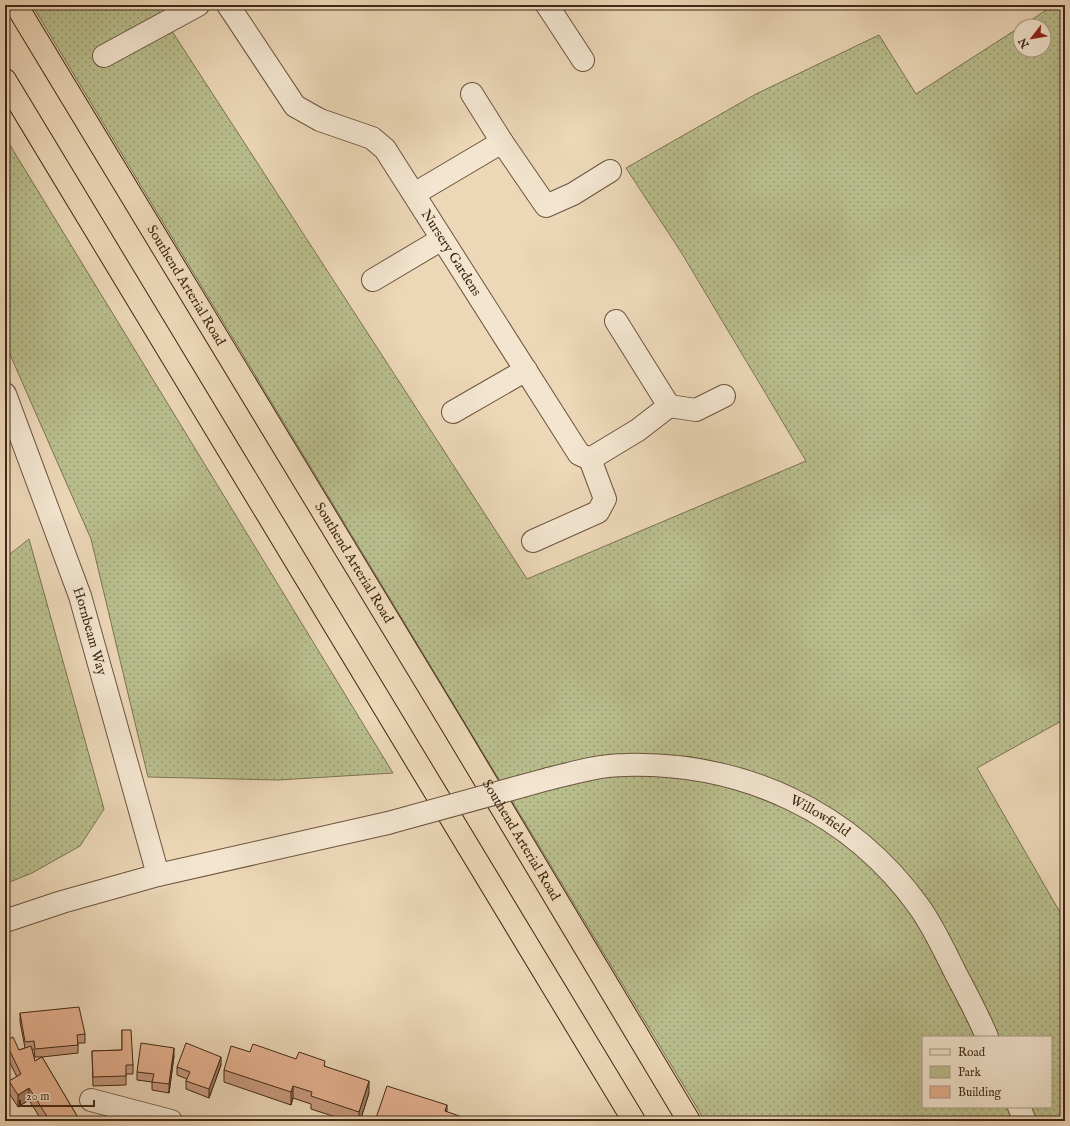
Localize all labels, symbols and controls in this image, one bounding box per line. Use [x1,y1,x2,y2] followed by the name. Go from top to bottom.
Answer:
[1012,18,1052,58] north arrow
[1016,35,1033,51] text: N
[417,206,485,300] street label: Nursery Gardens
[142,222,230,350] street label: Southend Arterial Road
[310,499,397,627] street label: Southend Arterial Road
[68,584,111,678] street label: Hornbeam Way
[478,776,564,905] street label: Southend Arterial Road
[787,791,854,841] street label: Willowfield
[922,1036,1052,1108] legend
[958,1045,986,1060] text: Road
[958,1065,981,1080] text: Park
[20,1082,94,1108] scale bar
[958,1085,1002,1100] text: Building
[26,1089,49,1104] text: 20 m

